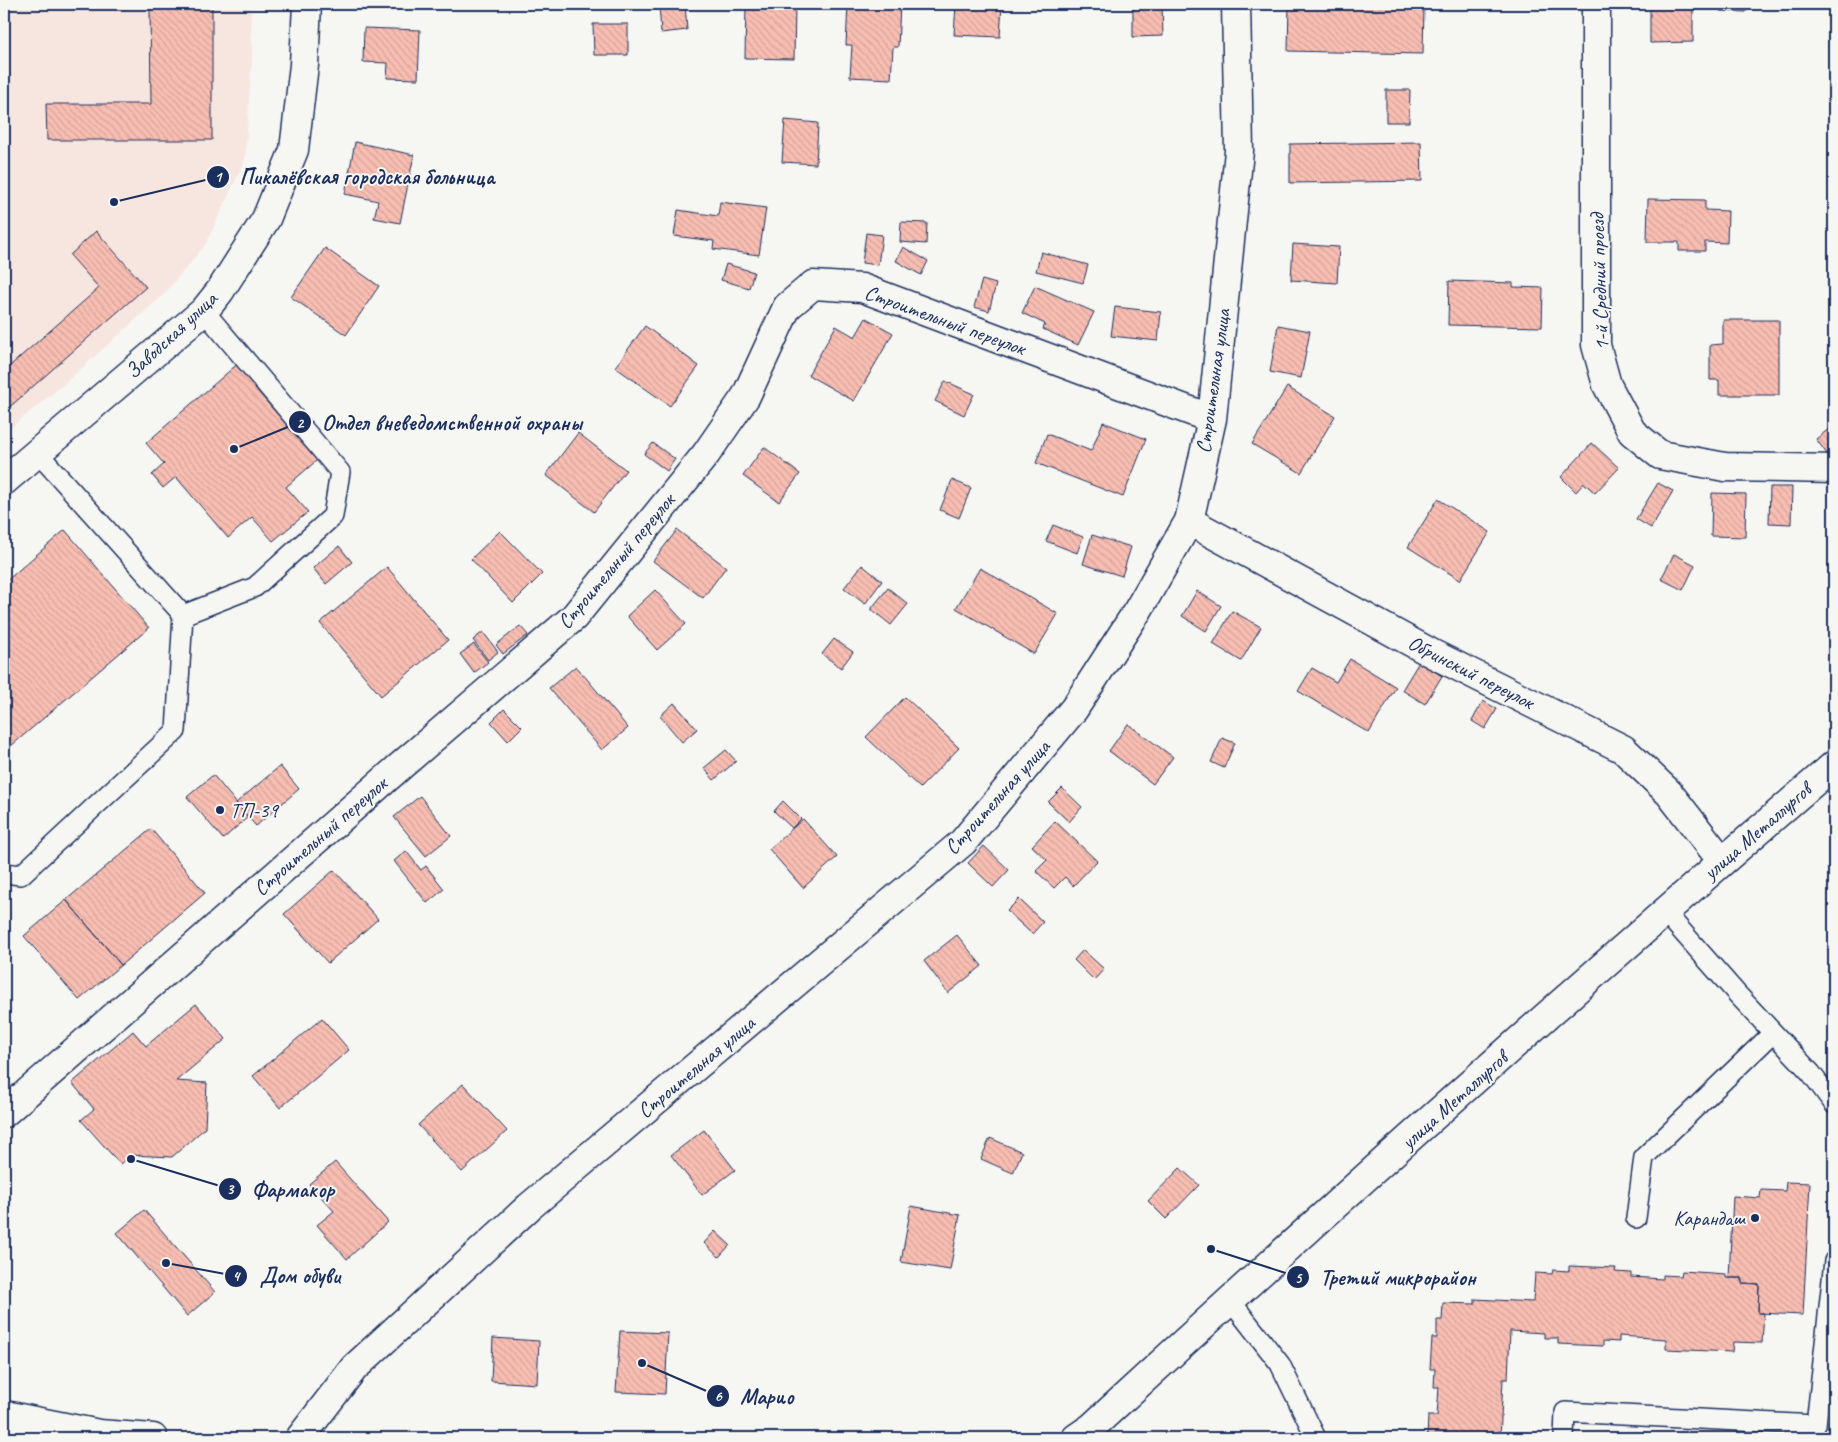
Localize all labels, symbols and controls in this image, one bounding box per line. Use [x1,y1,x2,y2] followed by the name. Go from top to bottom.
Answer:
[206,158,504,195] callout: Пикалёвская городская больница
[240,163,497,191] text: Пикалёвская городская больница
[215,168,224,187] text: 1
[1584,210,1614,351] street label: 1-й Средний проезд
[861,279,1031,362] street label: Строительный переулок
[120,285,224,384] street label: Заводская улица
[1190,306,1236,455] street label: Строительная улица
[287,404,591,441] callout: Отдел вневедомственной охраны
[322,409,584,437] text: Отдел вневедомственной охраны
[297,414,305,433] text: 2
[552,486,682,634] street label: Строительный переулок
[1404,629,1540,716] street label: Обринский переулок
[939,733,1056,860] street label: Строительная улица
[248,769,394,901] street label: Строительный переулок
[1696,774,1819,886] street label: улица Металлургов
[230,797,280,823] place label: ТП-39
[214,804,226,816] marker: ТП-39
[632,1009,761,1124] street label: Строительная улица
[1394,1043,1516,1156] street label: улица Металлургов
[217,1170,344,1207] callout: Фармакор
[252,1176,336,1204] text: Фармакор
[227,1180,235,1199] text: 3
[1674,1205,1746,1231] place label: Карандаш
[1749,1212,1761,1224] marker: Карандаш
[224,1257,350,1294] callout: Дом обуви
[1285,1259,1485,1296] callout: Третий микрорайон
[260,1262,342,1290] text: Дом обуви
[1320,1264,1477,1292] text: Третий микрорайон
[233,1267,242,1286] text: 4
[1295,1269,1303,1288] text: 5
[705,1377,804,1414] callout: Марио
[740,1383,795,1411] text: Марио
[714,1387,722,1406] text: 6

